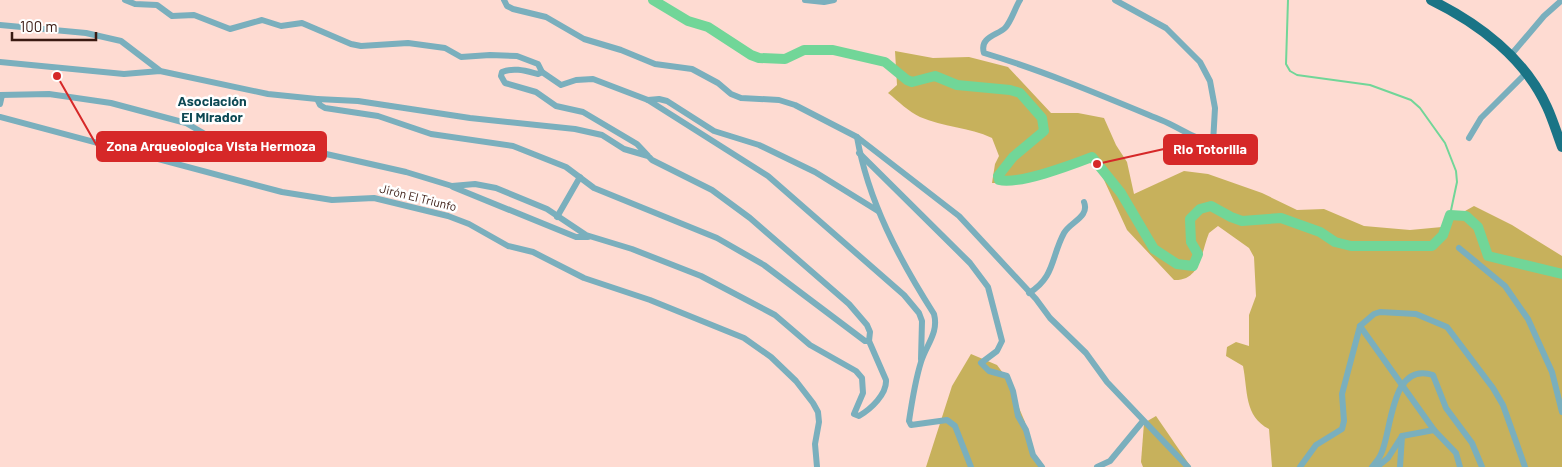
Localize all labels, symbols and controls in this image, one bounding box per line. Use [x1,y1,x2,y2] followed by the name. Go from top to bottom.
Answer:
[12,10,96,42] scale bar
[20,17,58,35] text: 100 m
[177,92,247,125] district label: Asociación El Mirador
[97,132,326,161] callout: Zona Arqueologica Vista Hermoza
[1164,135,1257,164] callout: Rio Totorilla
[106,137,316,154] text: Zona Arqueologica Vista Hermoza
[1173,140,1247,157] text: Rio Totorilla
[378,181,458,213] street label: Jirón El Triunfo

